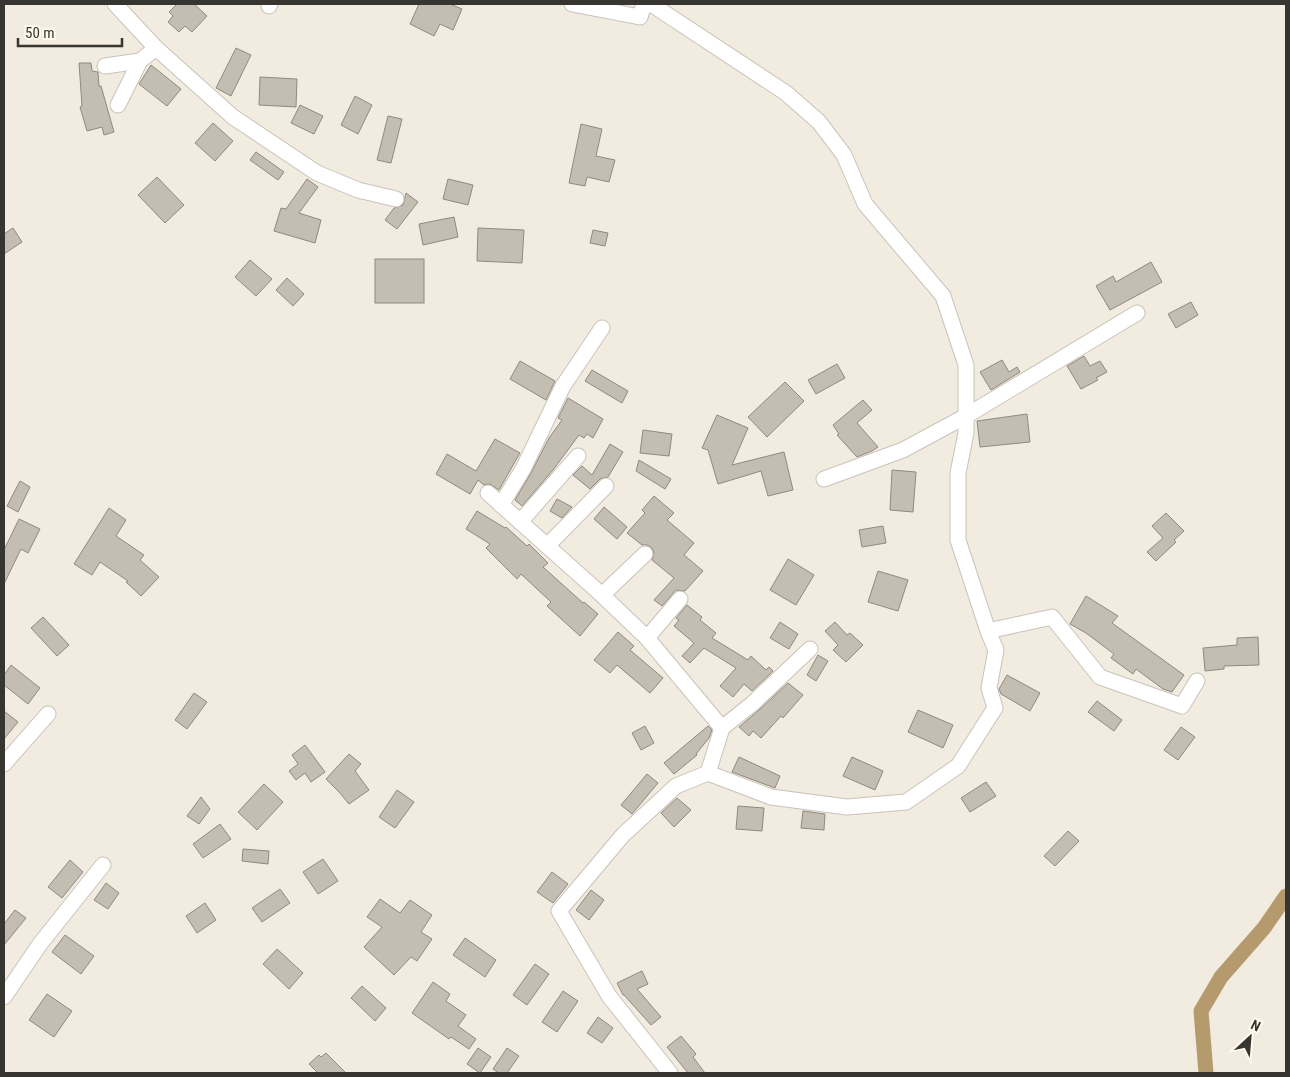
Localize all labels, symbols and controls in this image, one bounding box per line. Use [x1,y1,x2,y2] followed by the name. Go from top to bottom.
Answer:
[18,15,121,47] scale bar
[25,24,55,42] text: 50 m
[1225,1012,1275,1062] north arrow
[1248,1016,1263,1034] text: N

